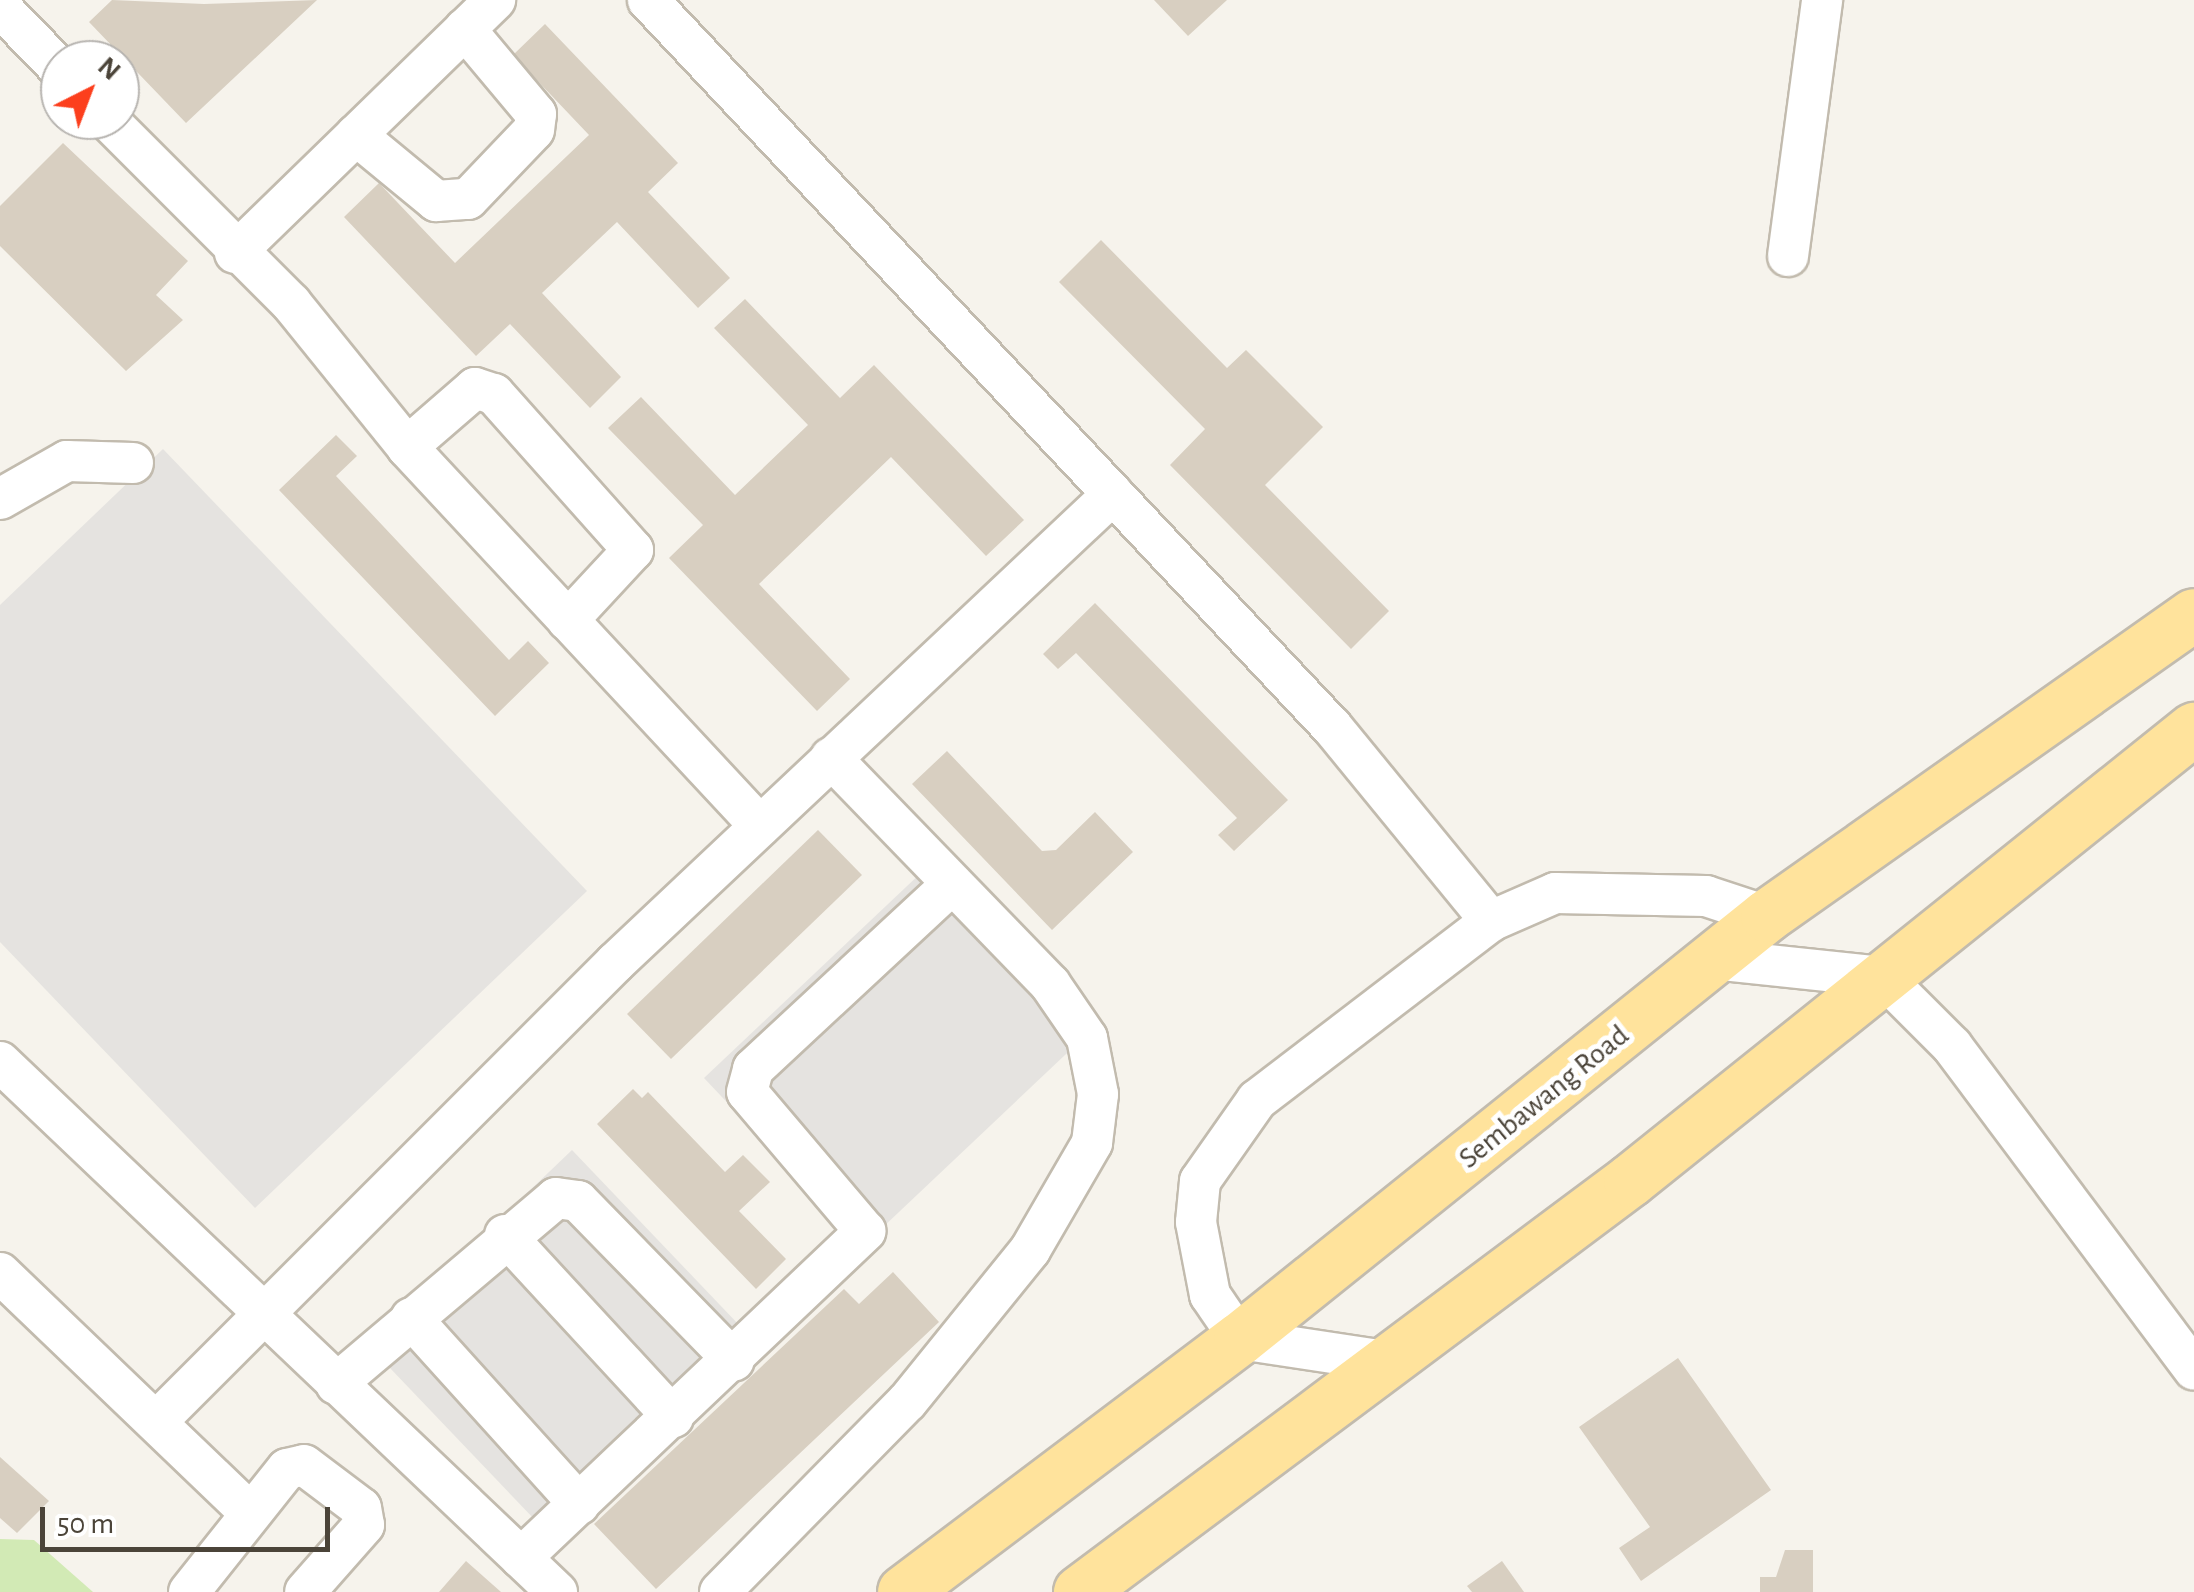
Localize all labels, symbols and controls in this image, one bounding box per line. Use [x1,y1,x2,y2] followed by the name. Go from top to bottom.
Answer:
[40,40,140,140] north arrow
[92,52,125,86] text: N
[1452,1017,1636,1177] street label: Sembawang Road
[45,1487,335,1549] scale bar
[57,1509,114,1539] text: 50 m

